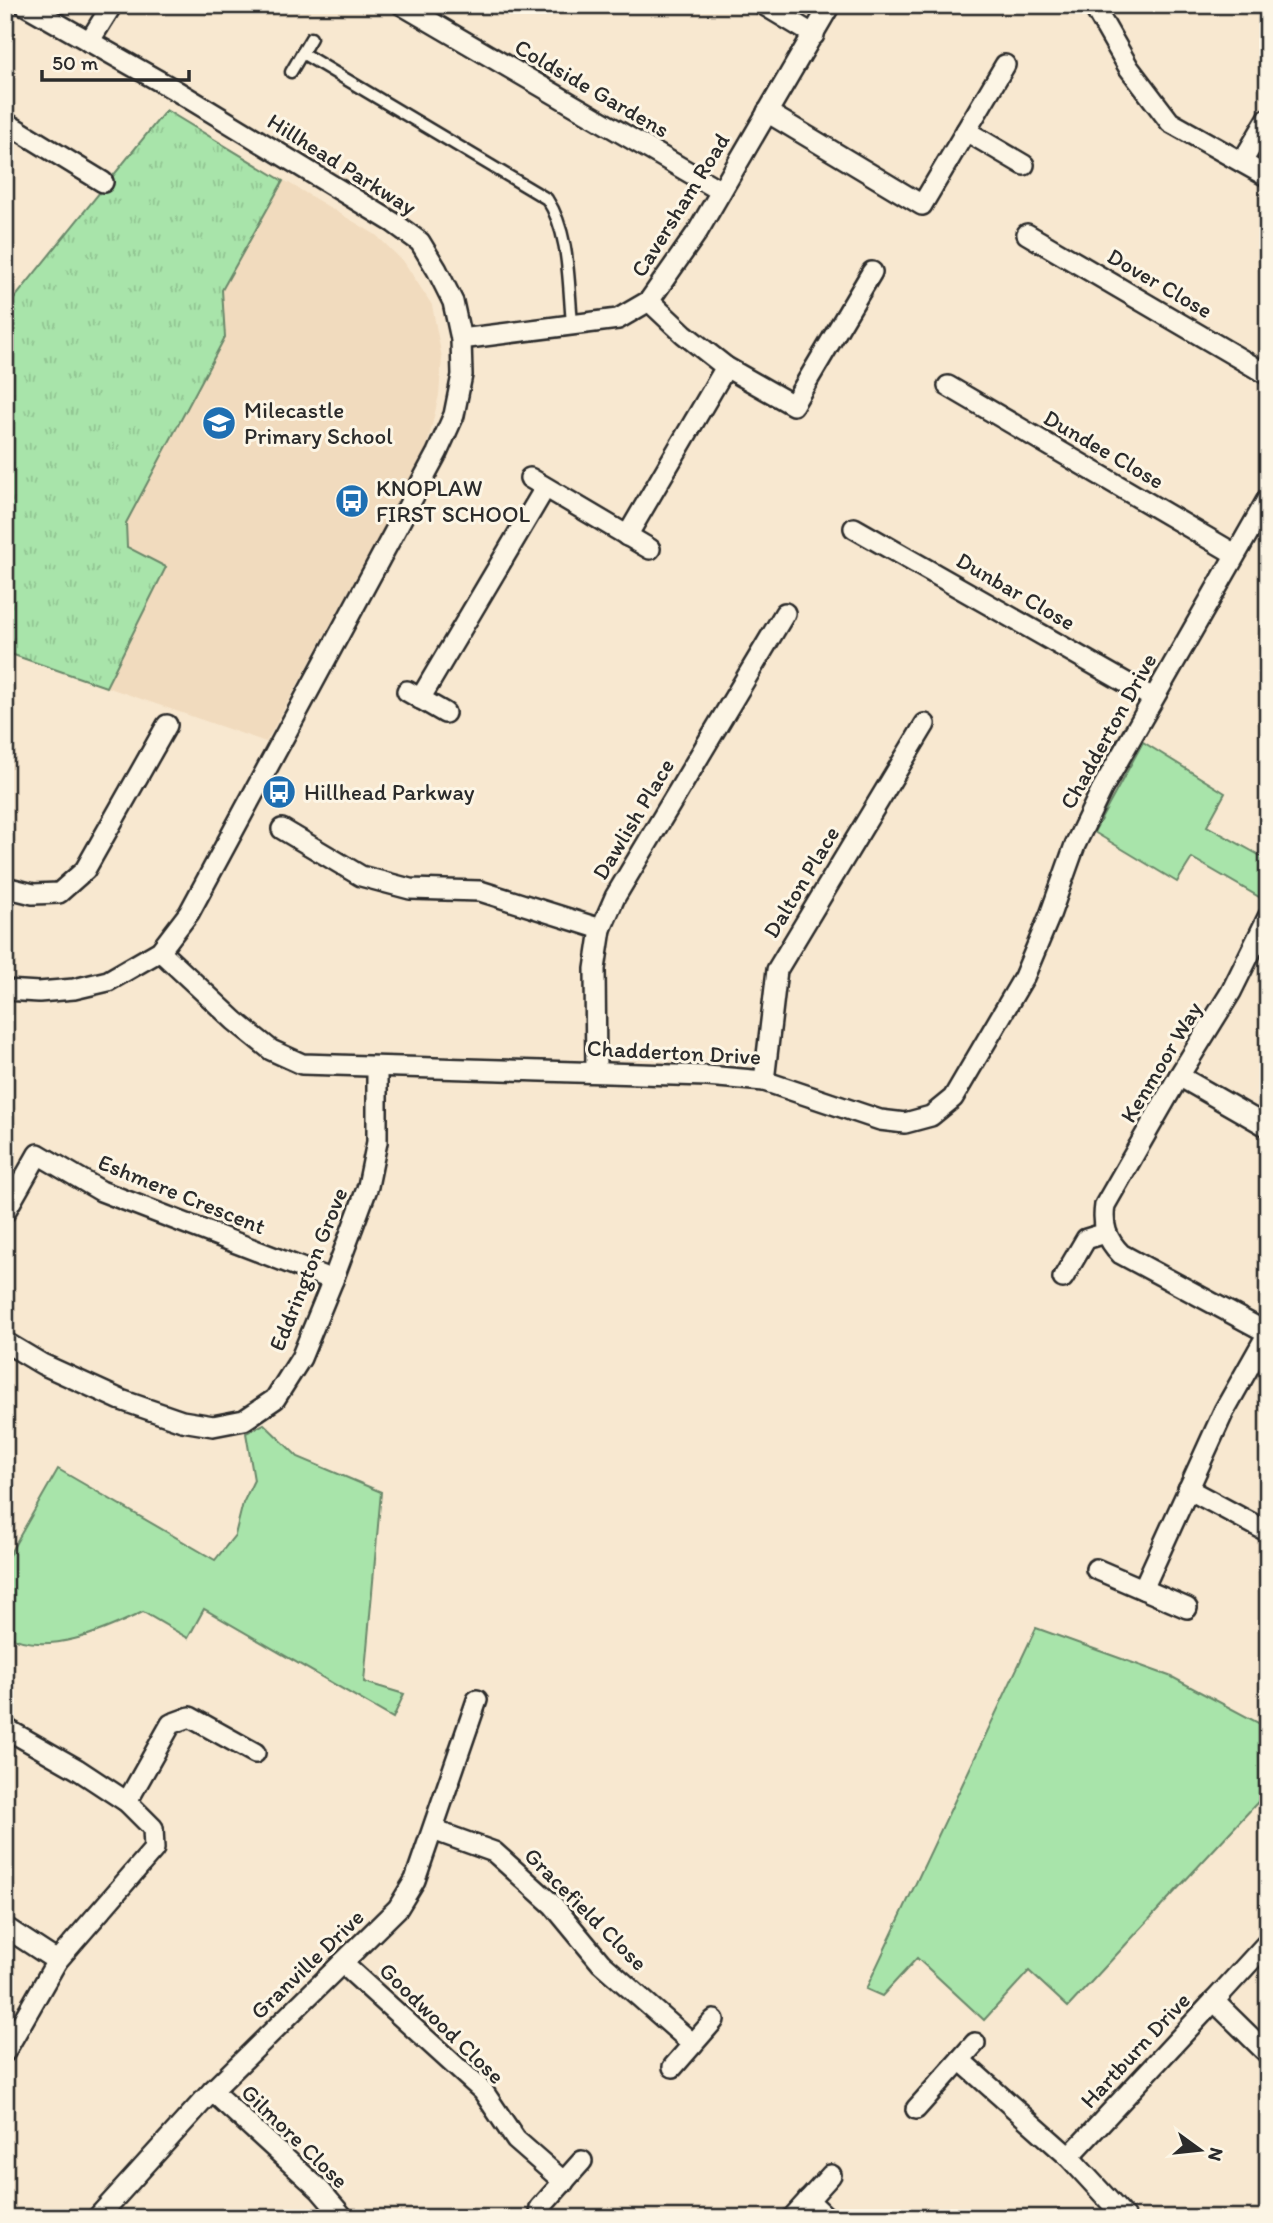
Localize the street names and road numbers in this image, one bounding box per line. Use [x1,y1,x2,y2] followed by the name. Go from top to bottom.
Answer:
[510,32,674,144] street label: Coldside Gardens
[262,107,422,221] street label: Hillhead Parkway
[625,127,736,282] street label: Caversham Road
[1102,242,1218,324] street label: Dover Close
[1039,403,1169,495] street label: Dundee Close
[952,546,1080,636] street label: Dunbar Close
[1053,648,1163,814] street label: Chadderton Drive
[586,753,680,885] street label: Dawlish Place
[757,821,845,943] street label: Dalton Place
[1114,996,1208,1128] street label: Kenmoor Way
[586,1033,762,1071] street label: Chadderton Drive
[94,1148,270,1240] street label: Eshmere Crescent
[262,1183,354,1355] street label: Eddrington Grove
[519,1842,653,1976] street label: Gracefield Close
[244,1903,370,2025] street label: Granville Drive
[374,1956,510,2090] street label: Goodwood Close
[1074,1986,1196,2114] street label: Hartburn Drive
[236,2078,354,2194] street label: Gilmore Close

